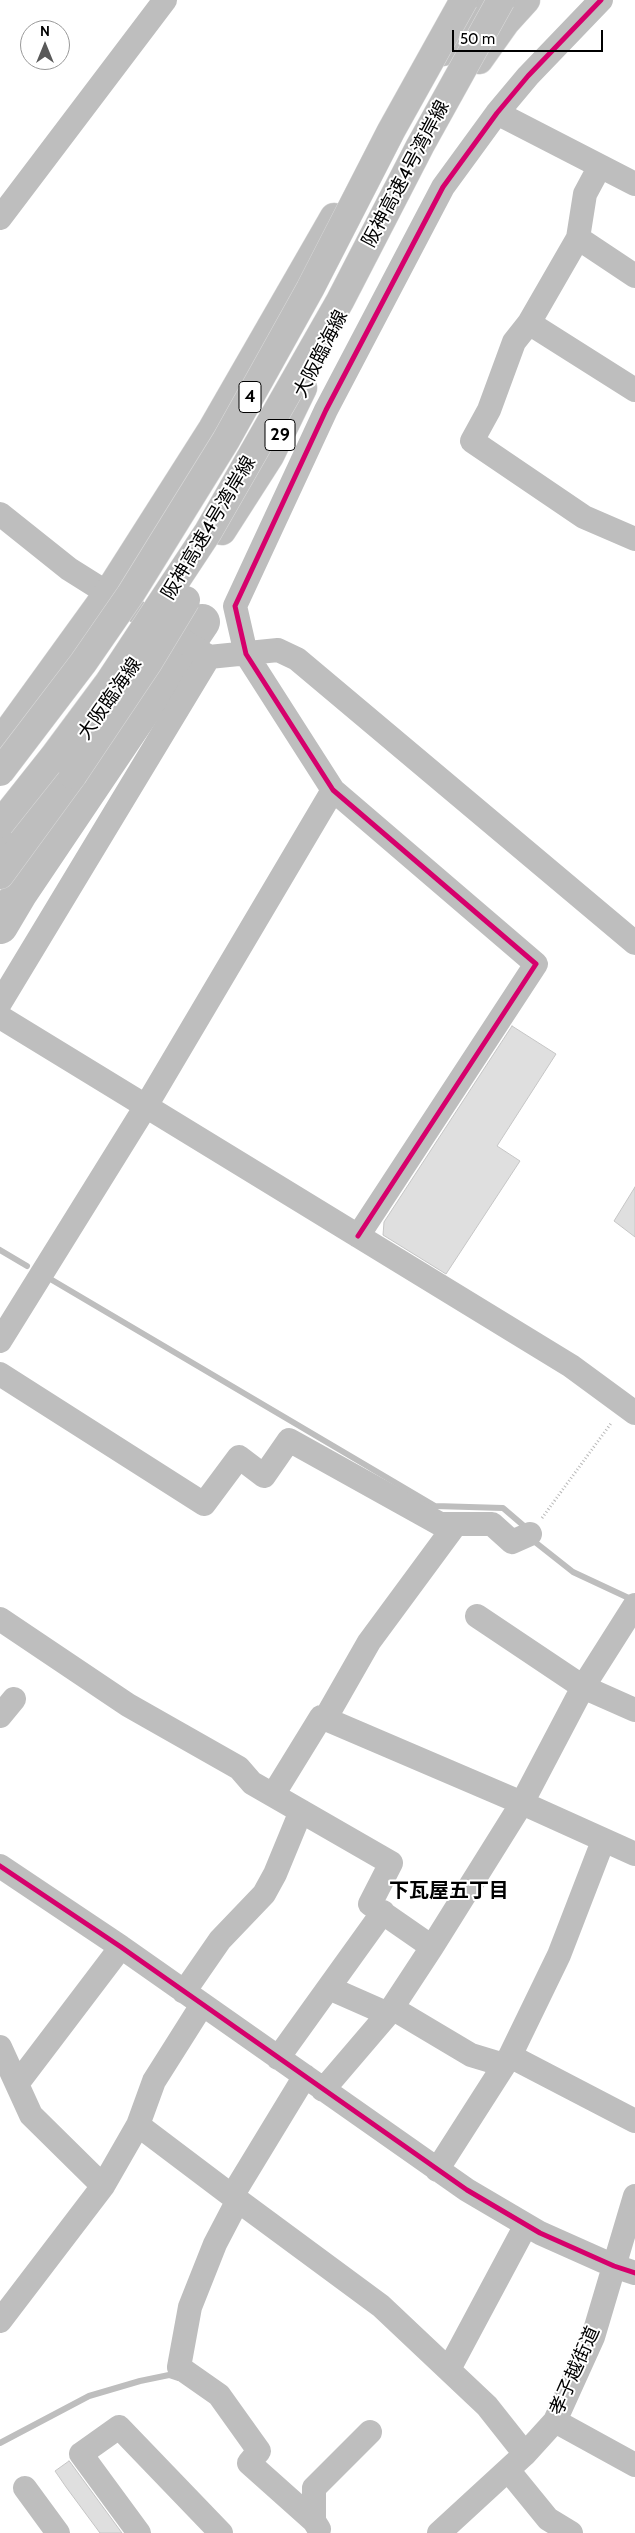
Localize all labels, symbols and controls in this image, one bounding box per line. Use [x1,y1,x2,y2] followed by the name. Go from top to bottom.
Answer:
[20,20,70,70] north arrow
[455,20,606,52] scale bar
[40,22,50,40] text: N
[460,30,495,48] text: 50 m
[358,97,454,251] street label: 阪神高速4号湾岸線
[289,307,353,401] street label: 大阪臨海線
[239,382,261,412] road number: 4
[265,420,295,450] road number: 29
[157,452,261,604] street label: 阪神高速4号湾岸線
[73,654,147,744] street label: 大阪臨海線
[389,1879,509,1903] district label: 下瓦屋五丁目
[545,2323,605,2419] street label: 孝子越街道

